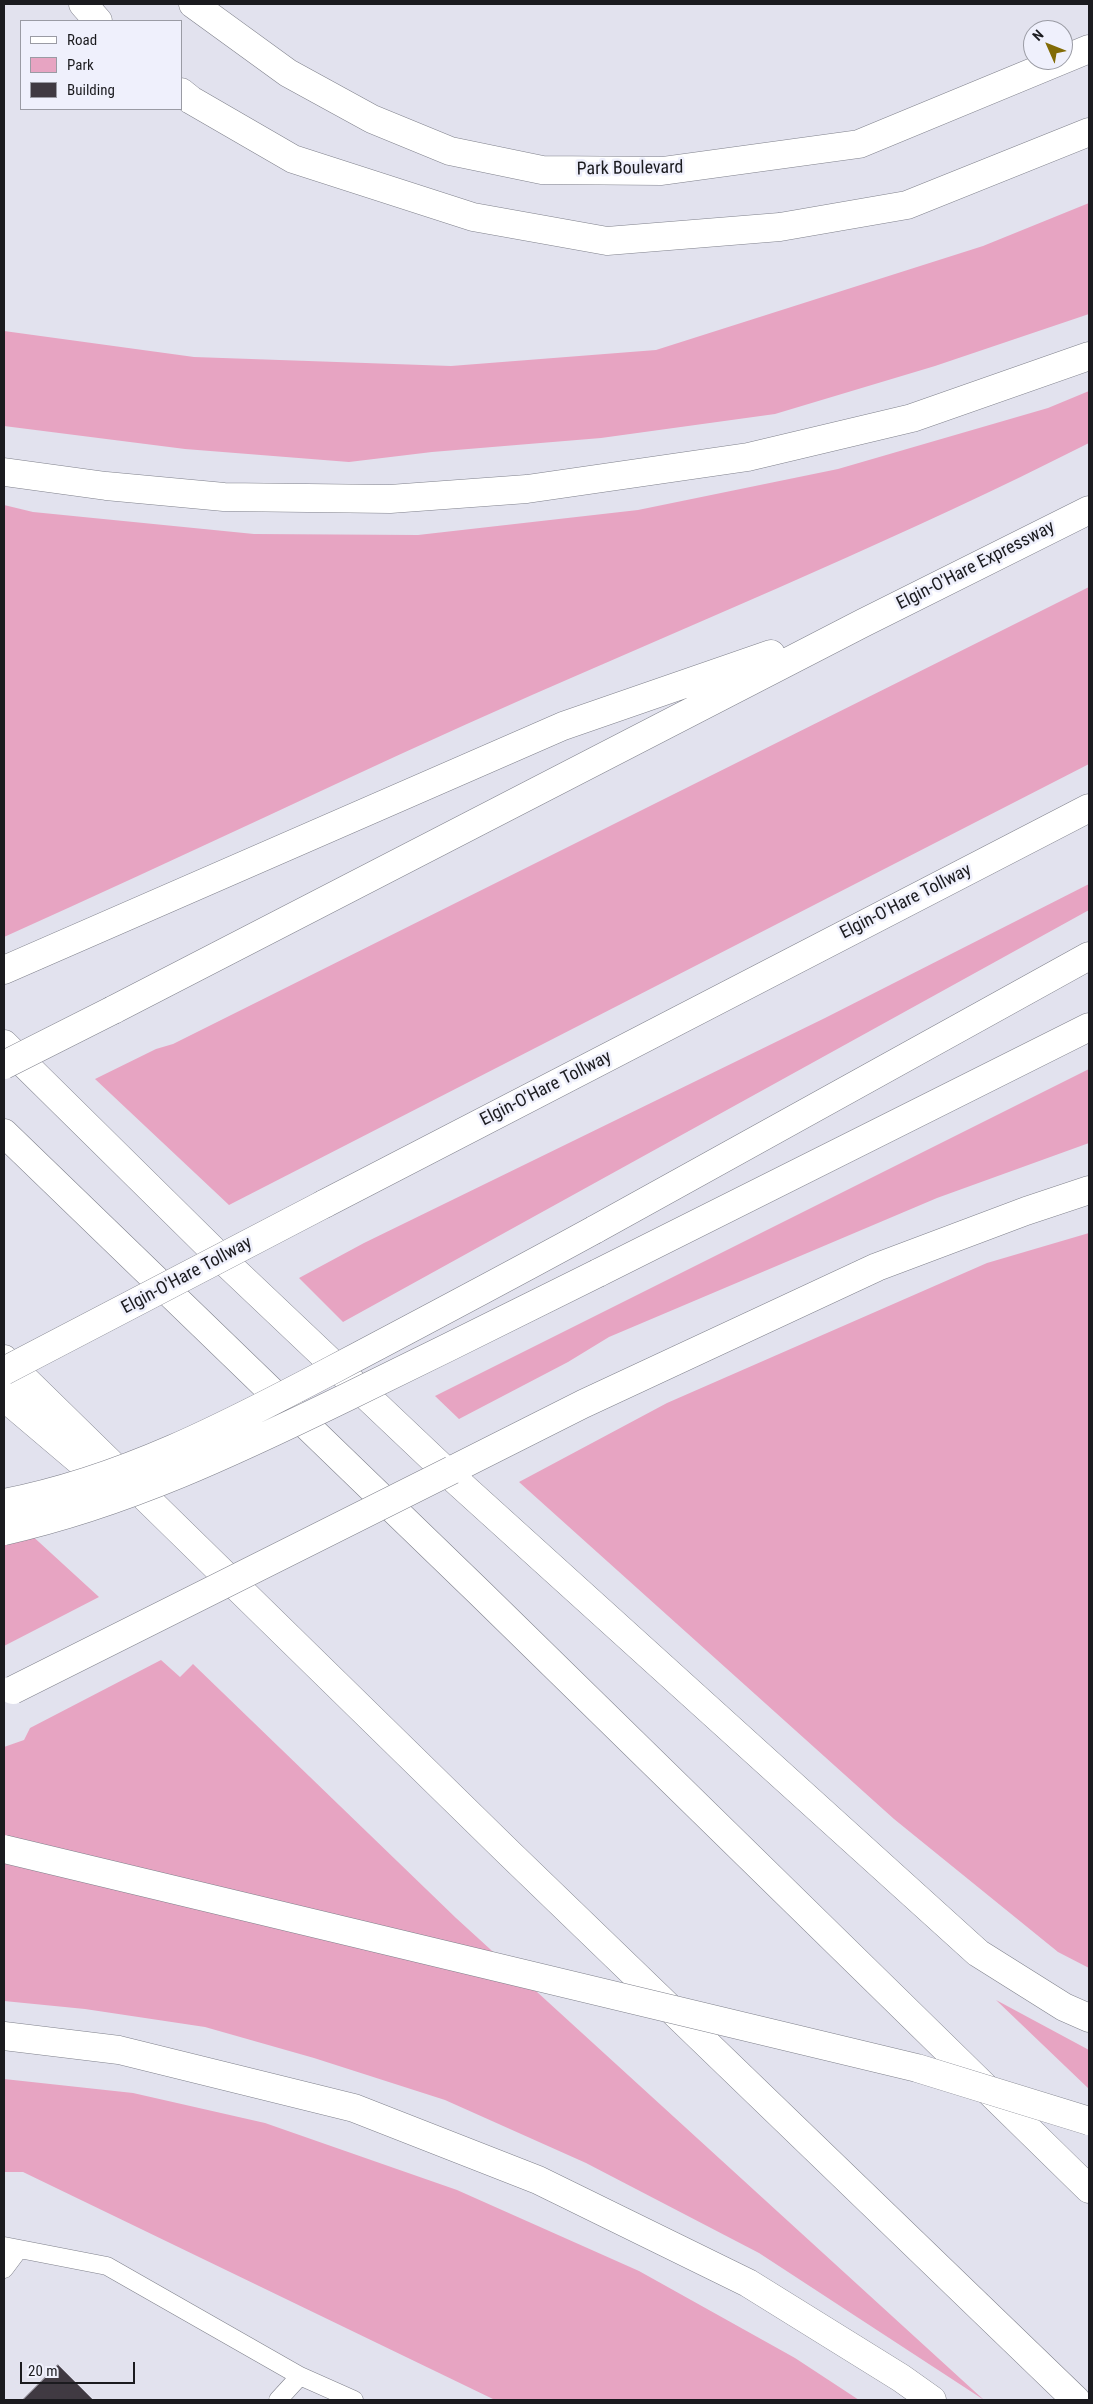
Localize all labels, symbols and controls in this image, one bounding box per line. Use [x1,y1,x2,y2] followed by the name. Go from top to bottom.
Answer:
[20,20,182,110] legend
[1023,20,1073,70] north arrow
[1029,27,1047,44] text: N
[67,31,97,49] text: Road
[67,56,94,74] text: Park
[67,81,115,99] text: Building
[576,157,684,181] street label: Park Boulevard
[893,517,1059,615] street label: Elgin-O'Hare Expressway
[837,860,975,944] street label: Elgin-O'Hare Tollway
[477,1047,615,1131] street label: Elgin-O'Hare Tollway
[118,1233,256,1319] street label: Elgin-O'Hare Tollway
[22,2352,138,2384] scale bar
[28,2362,58,2380] text: 20 m

